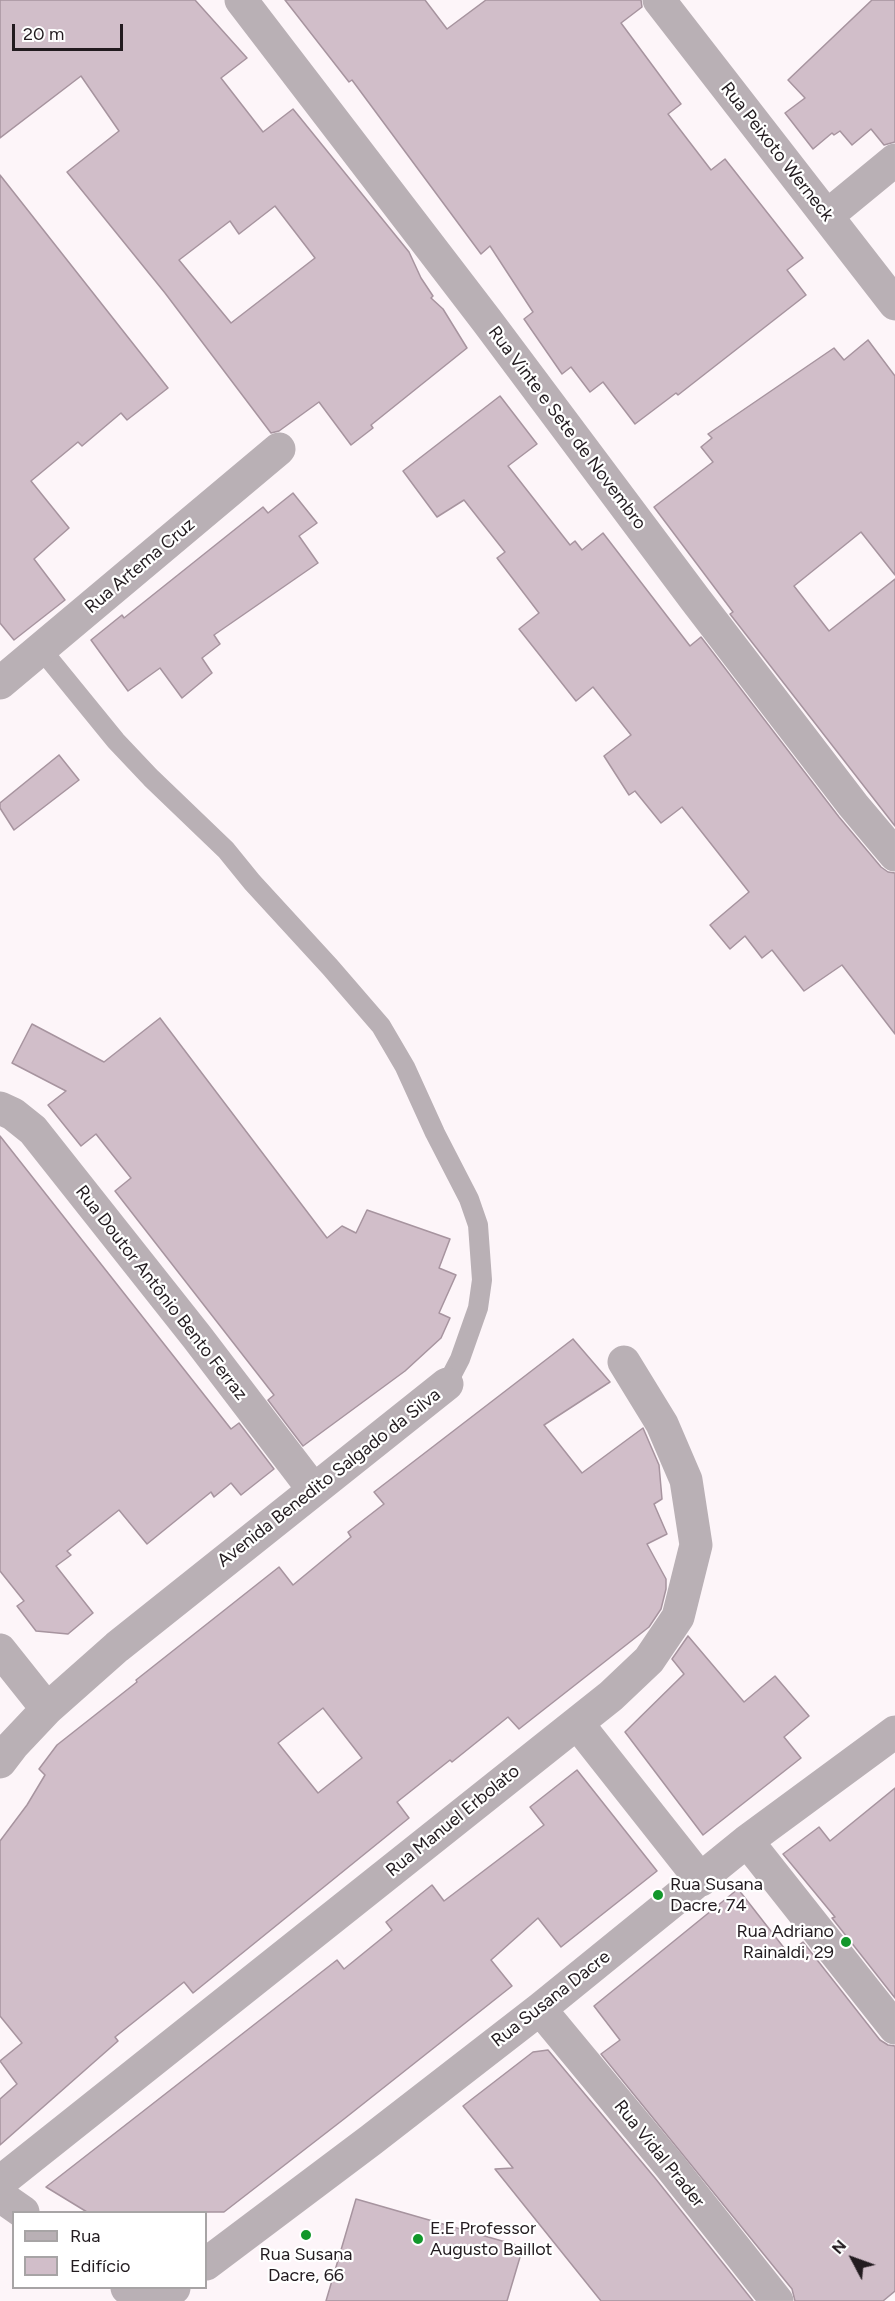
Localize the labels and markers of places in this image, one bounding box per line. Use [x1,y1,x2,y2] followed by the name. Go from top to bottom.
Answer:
[670,1874,763,1916] place label: Rua Susana Dacre, 74
[651,1888,665,1902] marker: Rua Susana Dacre, 74
[737,1921,834,1964] place label: Rua Adriano Rainaldi, 29
[839,1935,853,1949] marker: Rua Adriano Rainaldi, 29
[430,2218,552,2260] place label: E.E Professor Augusto Baillot
[299,2228,313,2242] marker: Rua Susana Dacre, 66
[411,2232,425,2246] marker: E.E Professor Augusto Baillot
[260,2244,352,2286] place label: Rua Susana Dacre, 66

